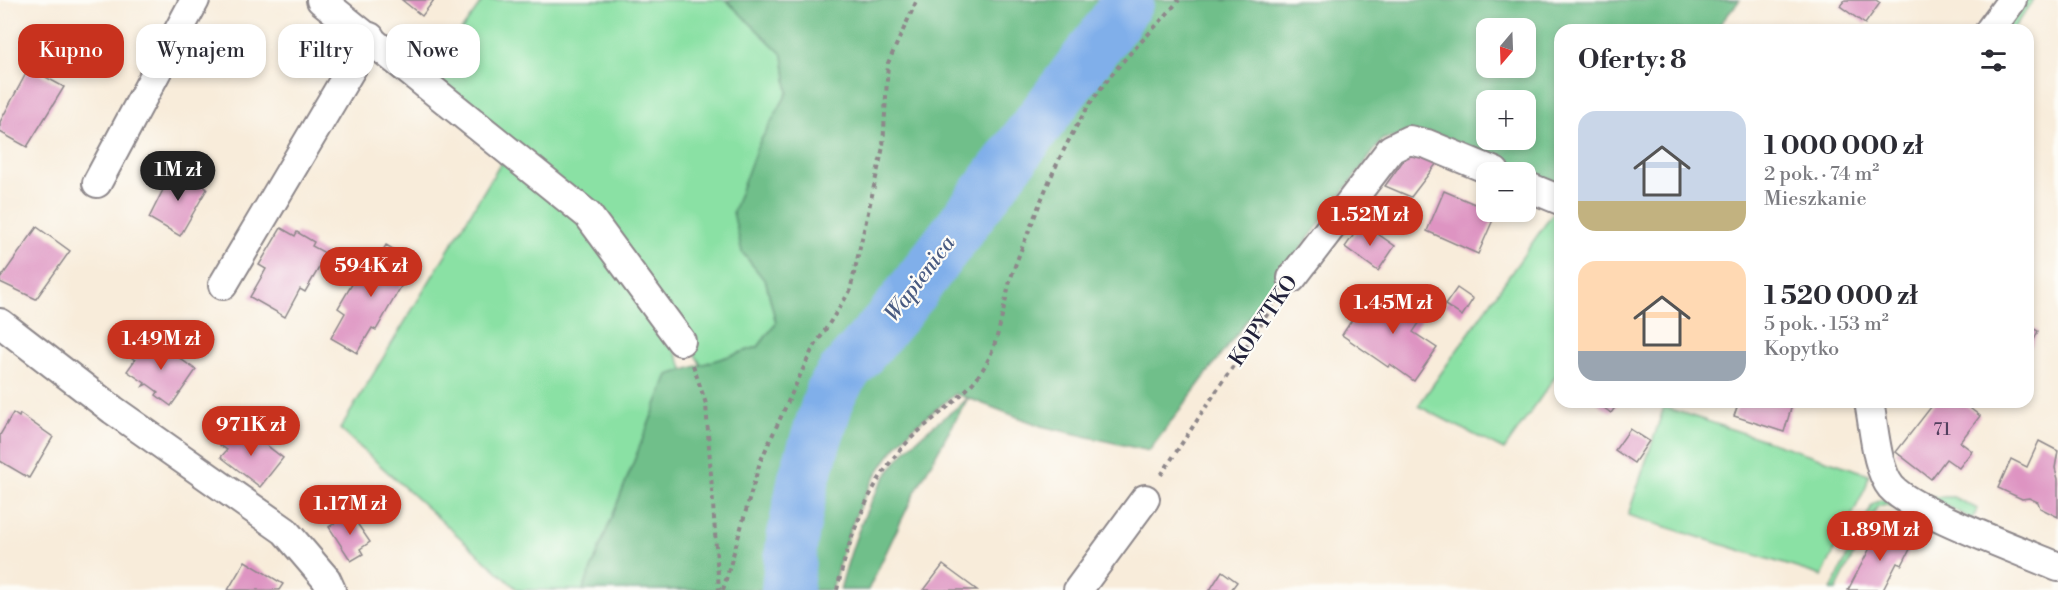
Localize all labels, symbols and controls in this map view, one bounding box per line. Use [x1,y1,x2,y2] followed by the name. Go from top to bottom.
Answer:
[1476,18,1536,78] north arrow
[1476,18,1536,222] map controls
[18,24,124,78] chip: Kupno
[136,24,266,78] chip: Wynajem
[278,24,374,78] chip: Filtry
[386,24,480,78] chip: Nowe
[1578,44,1687,76] text: Oferty: 8
[1977,44,2010,77] icon: filters
[1476,90,1536,150] button: +
[1764,130,1923,162] text: 1 000 000 zł
[1626,135,1698,207] icon: home
[136,151,220,202] pin: 1M zł
[154,158,202,183] text: 1M zł
[1476,162,1536,222] button: −
[1764,162,1879,187] text: 2 pok. · 74 m²
[1764,187,1867,212] text: Mieszkanie
[1308,196,1432,247] pin: 1.52M zł
[1331,203,1409,228] text: 1.52M zł
[879,230,962,327] water label: Wapienica
[316,247,426,298] pin: 594K zł
[334,254,408,279] text: 594K zł
[1224,271,1304,371] street label: KOPYTKO
[1764,280,1918,312] text: 1 520 000 zł
[1331,284,1455,335] pin: 1.45M zł
[1626,285,1698,357] icon: home
[1354,291,1432,316] text: 1.45M zł
[1764,312,1889,337] text: 5 pok. · 153 m²
[99,320,223,371] pin: 1.49M zł
[121,327,201,352] text: 1.49M zł
[1764,337,1839,362] text: Kopytko
[196,406,306,457] pin: 971K zł
[216,413,286,438] text: 971K zł
[1933,418,1951,441] house number: 71
[288,485,412,536] pin: 1.17M zł
[313,492,387,517] text: 1.17M zł
[1818,511,1942,562] pin: 1.89M zł
[1841,518,1919,543] text: 1.89M zł

